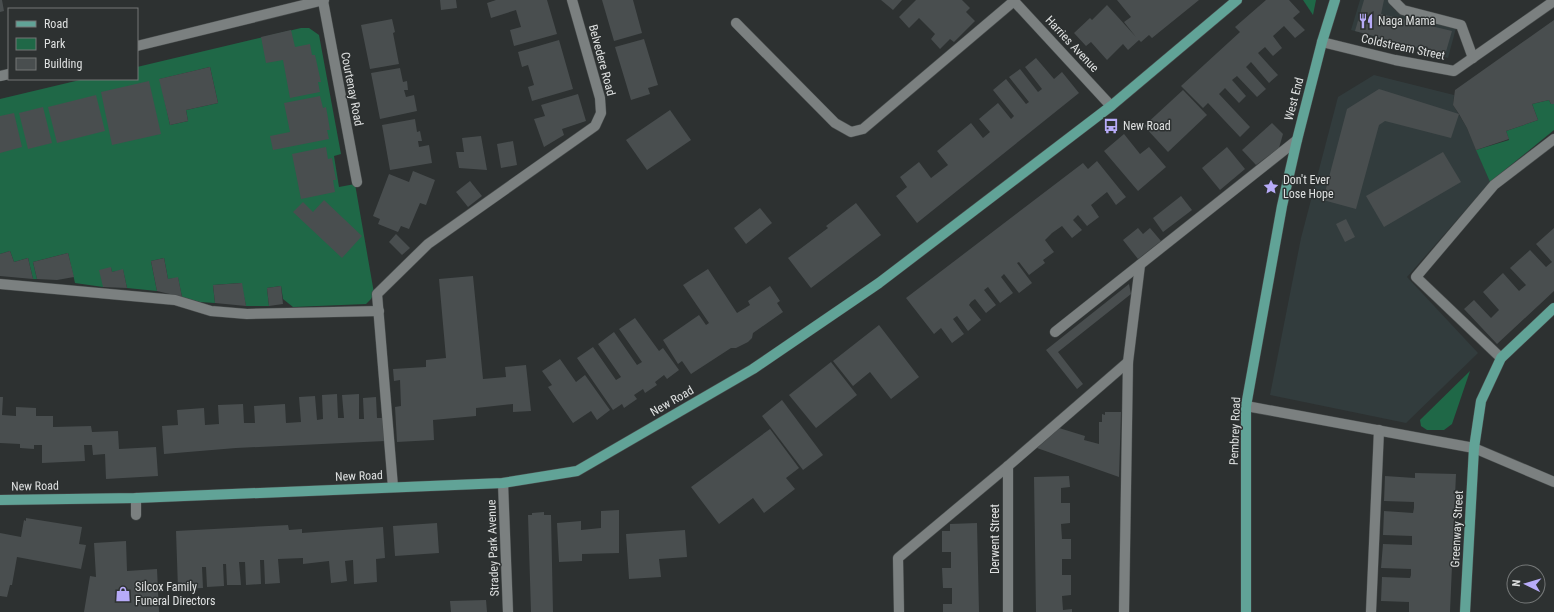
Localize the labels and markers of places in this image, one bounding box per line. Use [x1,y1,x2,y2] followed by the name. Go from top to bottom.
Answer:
[1357,12,1375,30] restaurant icon: Naga Mama
[1378,14,1435,28] place label: Naga Mama
[1102,117,1120,135] bus stop icon: New Road
[1123,119,1171,133] place label: New Road
[1283,173,1334,201] place label: Don't Ever Lose Hope
[1262,178,1280,196] place icon: Don't Ever Lose Hope
[135,580,215,608] place label: Silcox Family Funeral Directors
[114,585,132,603] shop icon: Silcox Family Funeral Directors

